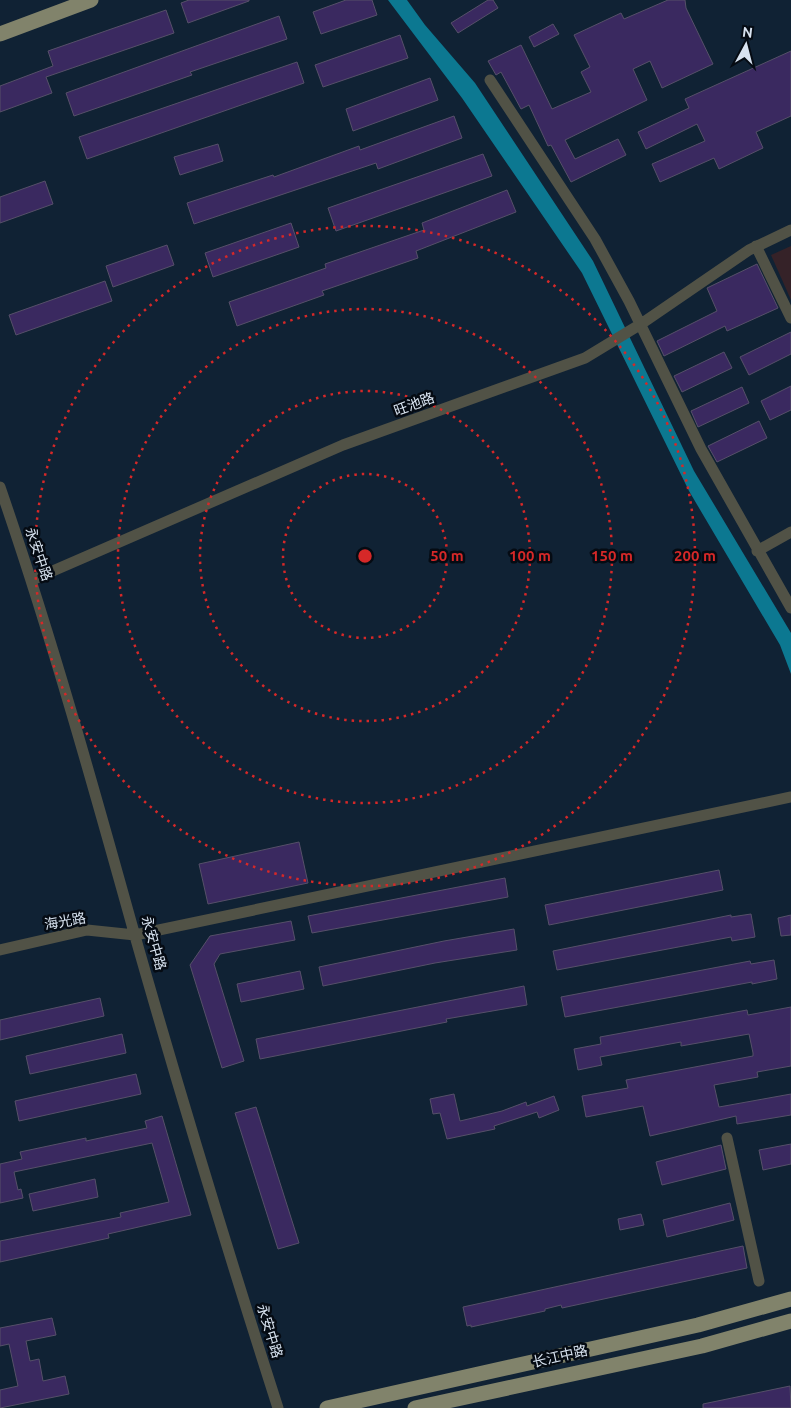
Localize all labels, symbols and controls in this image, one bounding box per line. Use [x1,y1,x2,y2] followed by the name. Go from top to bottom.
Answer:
[721,20,771,70] north arrow
[741,24,754,41] text: N
[392,389,436,419] street label: 旺池路
[22,525,56,583] street label: 永安中路
[356,547,374,565] centre of rings
[430,547,464,564] text: 50 m
[509,547,551,564] text: 100 m
[591,547,633,564] text: 150 m
[674,547,716,564] text: 200 m
[43,909,87,933] street label: 海光路
[139,914,169,972] street label: 永安中路
[254,1302,286,1360] street label: 永安中路
[531,1342,589,1370] street label: 长江中路

